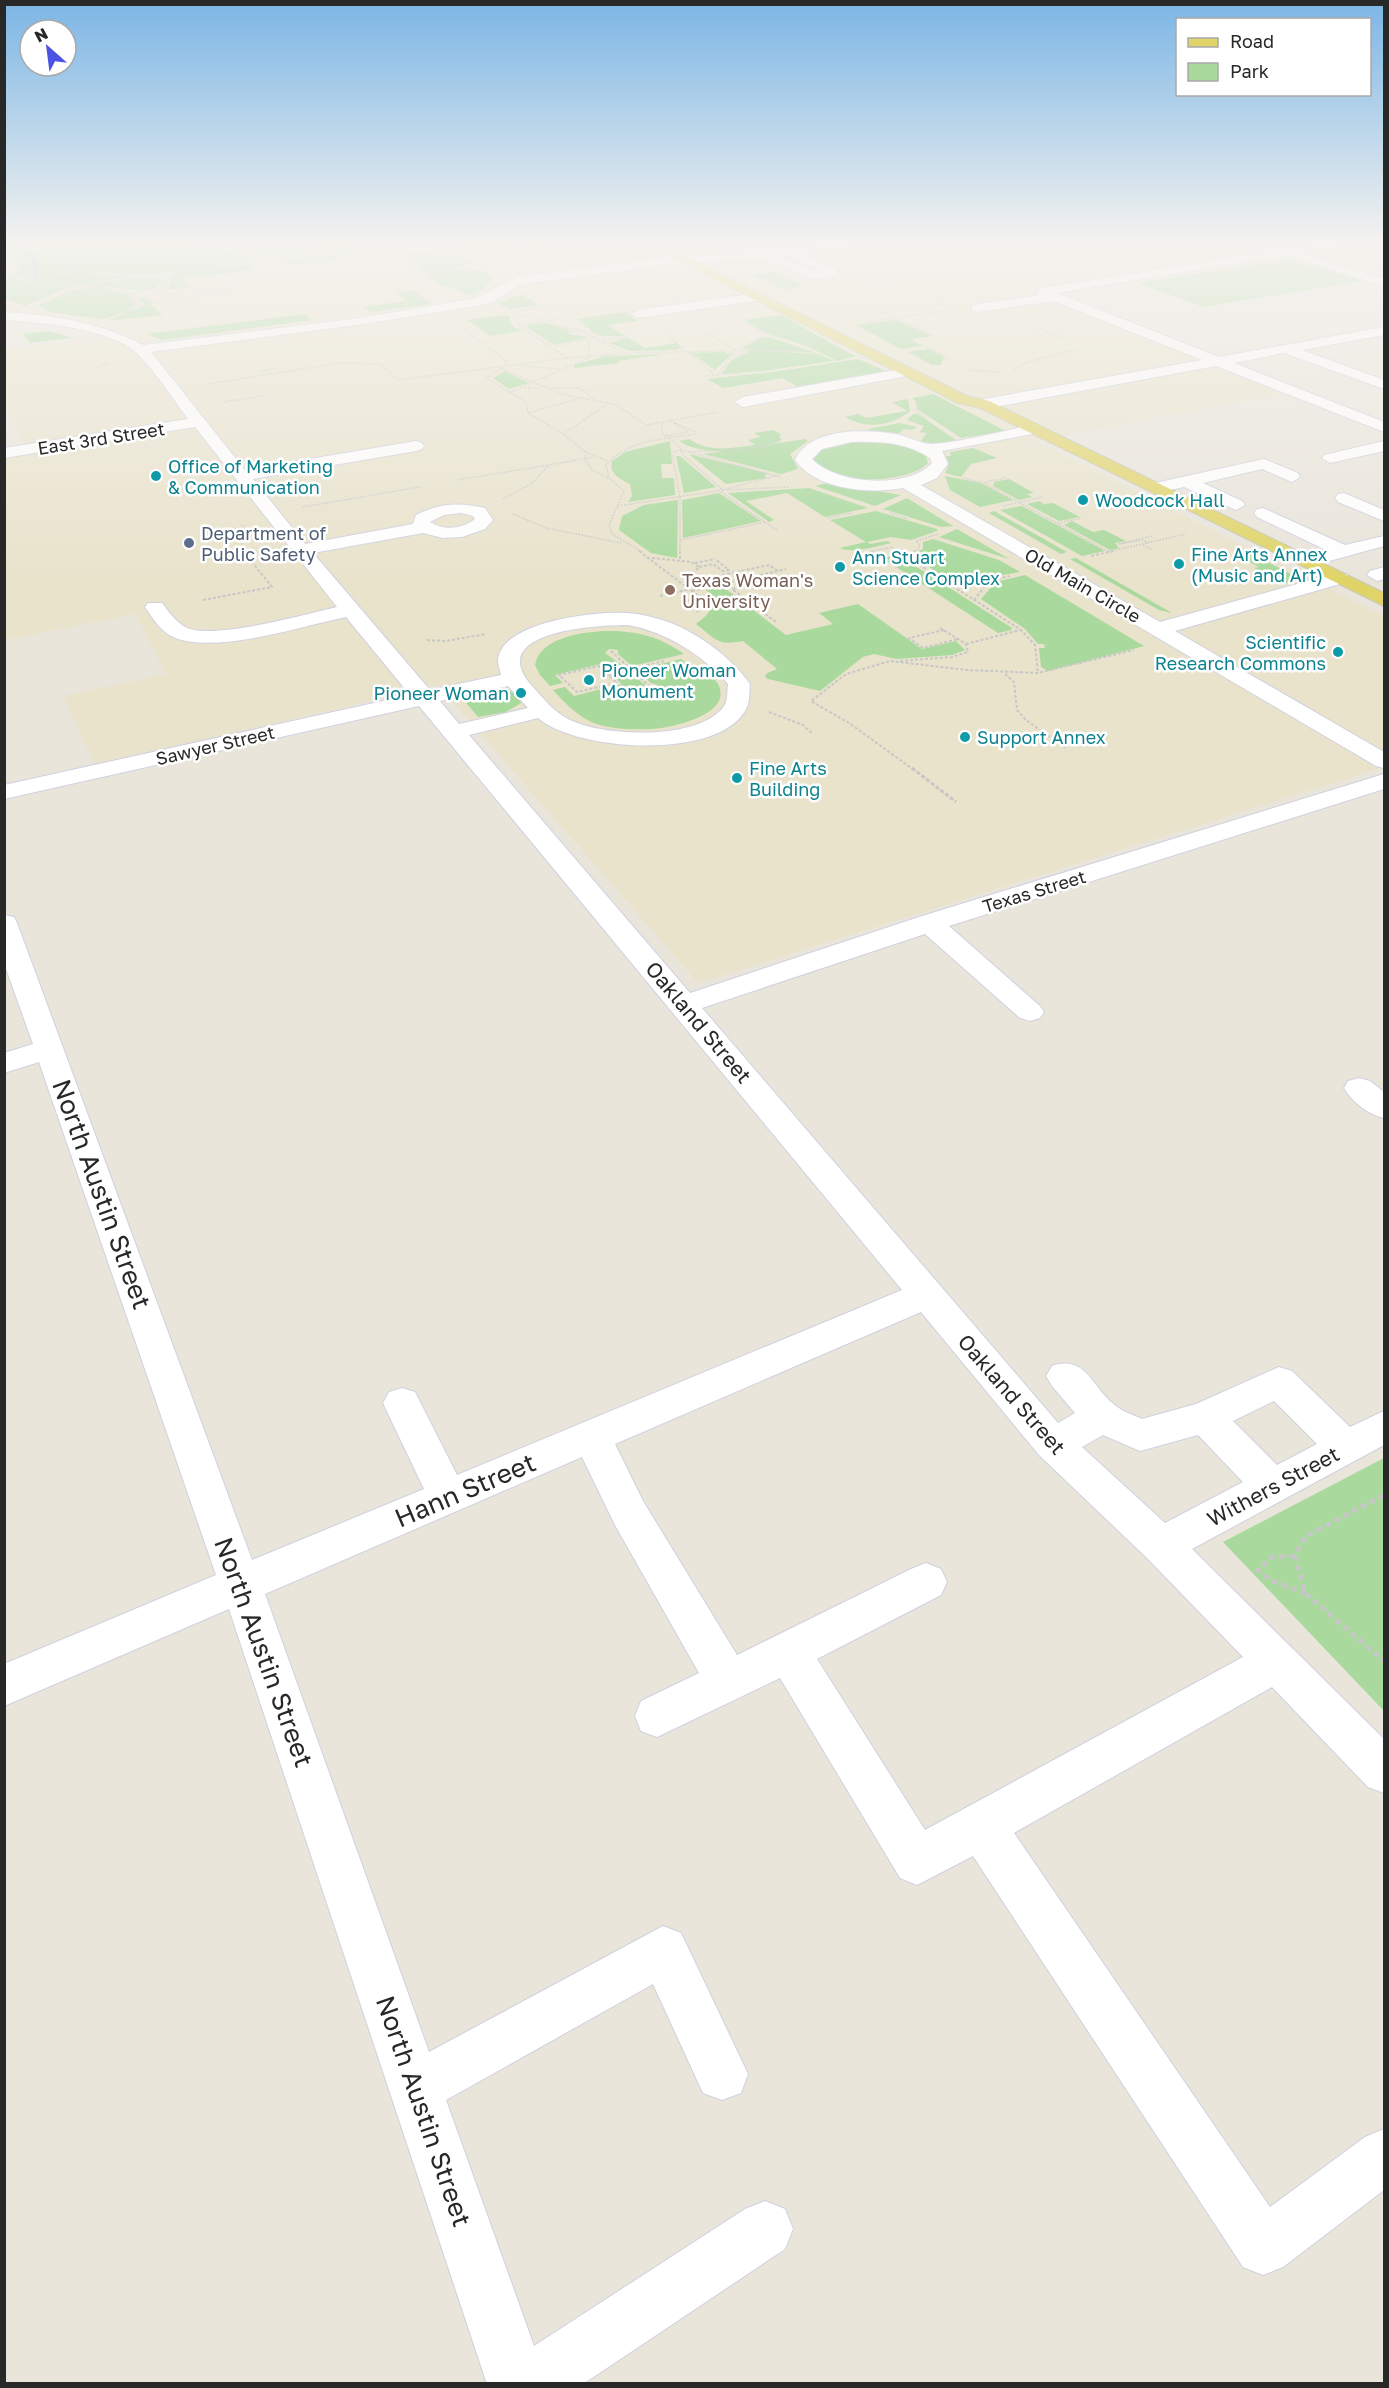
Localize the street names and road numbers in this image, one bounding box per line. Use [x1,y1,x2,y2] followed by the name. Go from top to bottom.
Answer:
[36,417,166,459] street label: East 3rd Street
[1021,543,1145,627] street label: Old Main Circle
[153,721,277,769] street label: Sawyer Street
[980,865,1088,917] street label: Texas Street
[640,956,758,1088] street label: Oakland Street
[46,1075,158,1313] street label: North Austin Street
[953,1328,1071,1460] street label: Oakland Street
[1202,1440,1344,1532] street label: Withers Street
[390,1446,540,1534] street label: Hann Street
[208,1533,320,1771] street label: North Austin Street
[370,1991,478,2231] street label: North Austin Street

